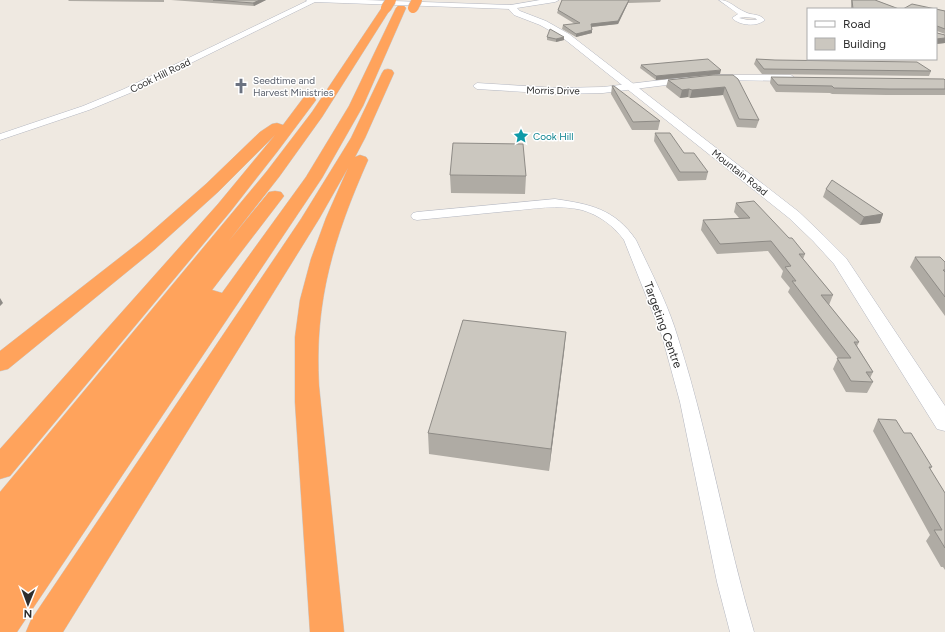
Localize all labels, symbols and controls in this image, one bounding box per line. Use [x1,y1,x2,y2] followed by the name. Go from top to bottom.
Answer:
[807,8,937,60] legend
[843,17,871,31] text: Road
[843,37,886,51] text: Building
[128,55,193,96] street label: Cook Hill Road
[253,74,334,99] place label: Seedtime and Harvest Ministries
[232,77,250,95] church icon: Seedtime and Harvest Ministries
[526,84,580,97] street label: Morris Drive
[512,127,530,145] place icon: Cook Hill
[533,130,573,143] place label: Cook Hill
[709,146,770,198] street label: Mountain Road
[641,280,685,370] street label: Targeting Centre
[8,584,48,624] north arrow
[23,607,32,620] text: N

